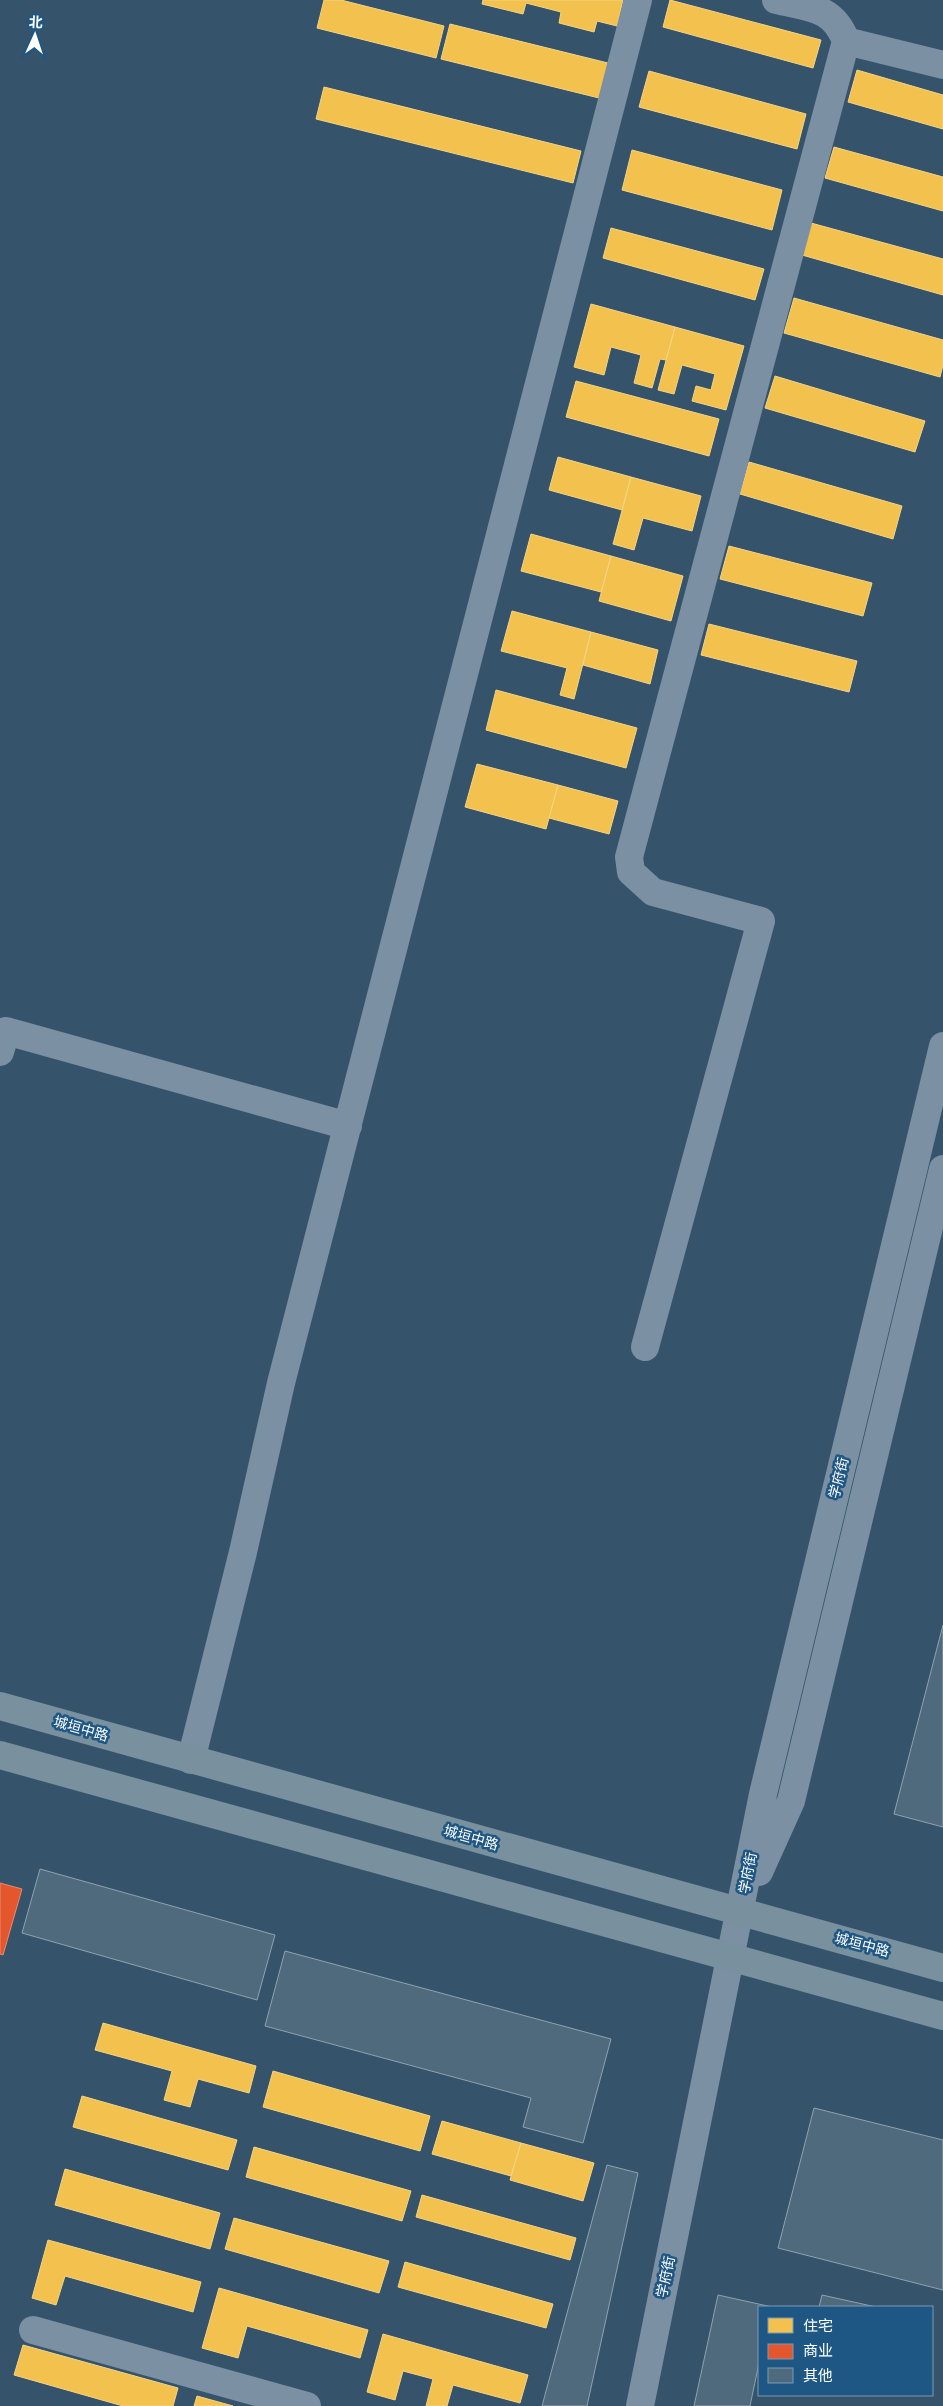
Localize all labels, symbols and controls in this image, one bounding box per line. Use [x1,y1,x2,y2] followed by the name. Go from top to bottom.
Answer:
[10,10,60,60] north arrow
[28,14,43,31] text: 北
[826,1456,852,1500] street label: 学府街
[52,1713,110,1745] street label: 城垣中路
[442,1822,500,1854] street label: 城垣中路
[736,1851,760,1895] street label: 学府街
[833,1930,891,1960] street label: 城垣中路
[653,2255,679,2299] street label: 学府街
[758,2306,933,2396] legend
[803,2317,833,2335] text: 住宅
[803,2342,833,2360] text: 商业
[803,2367,833,2385] text: 其他

